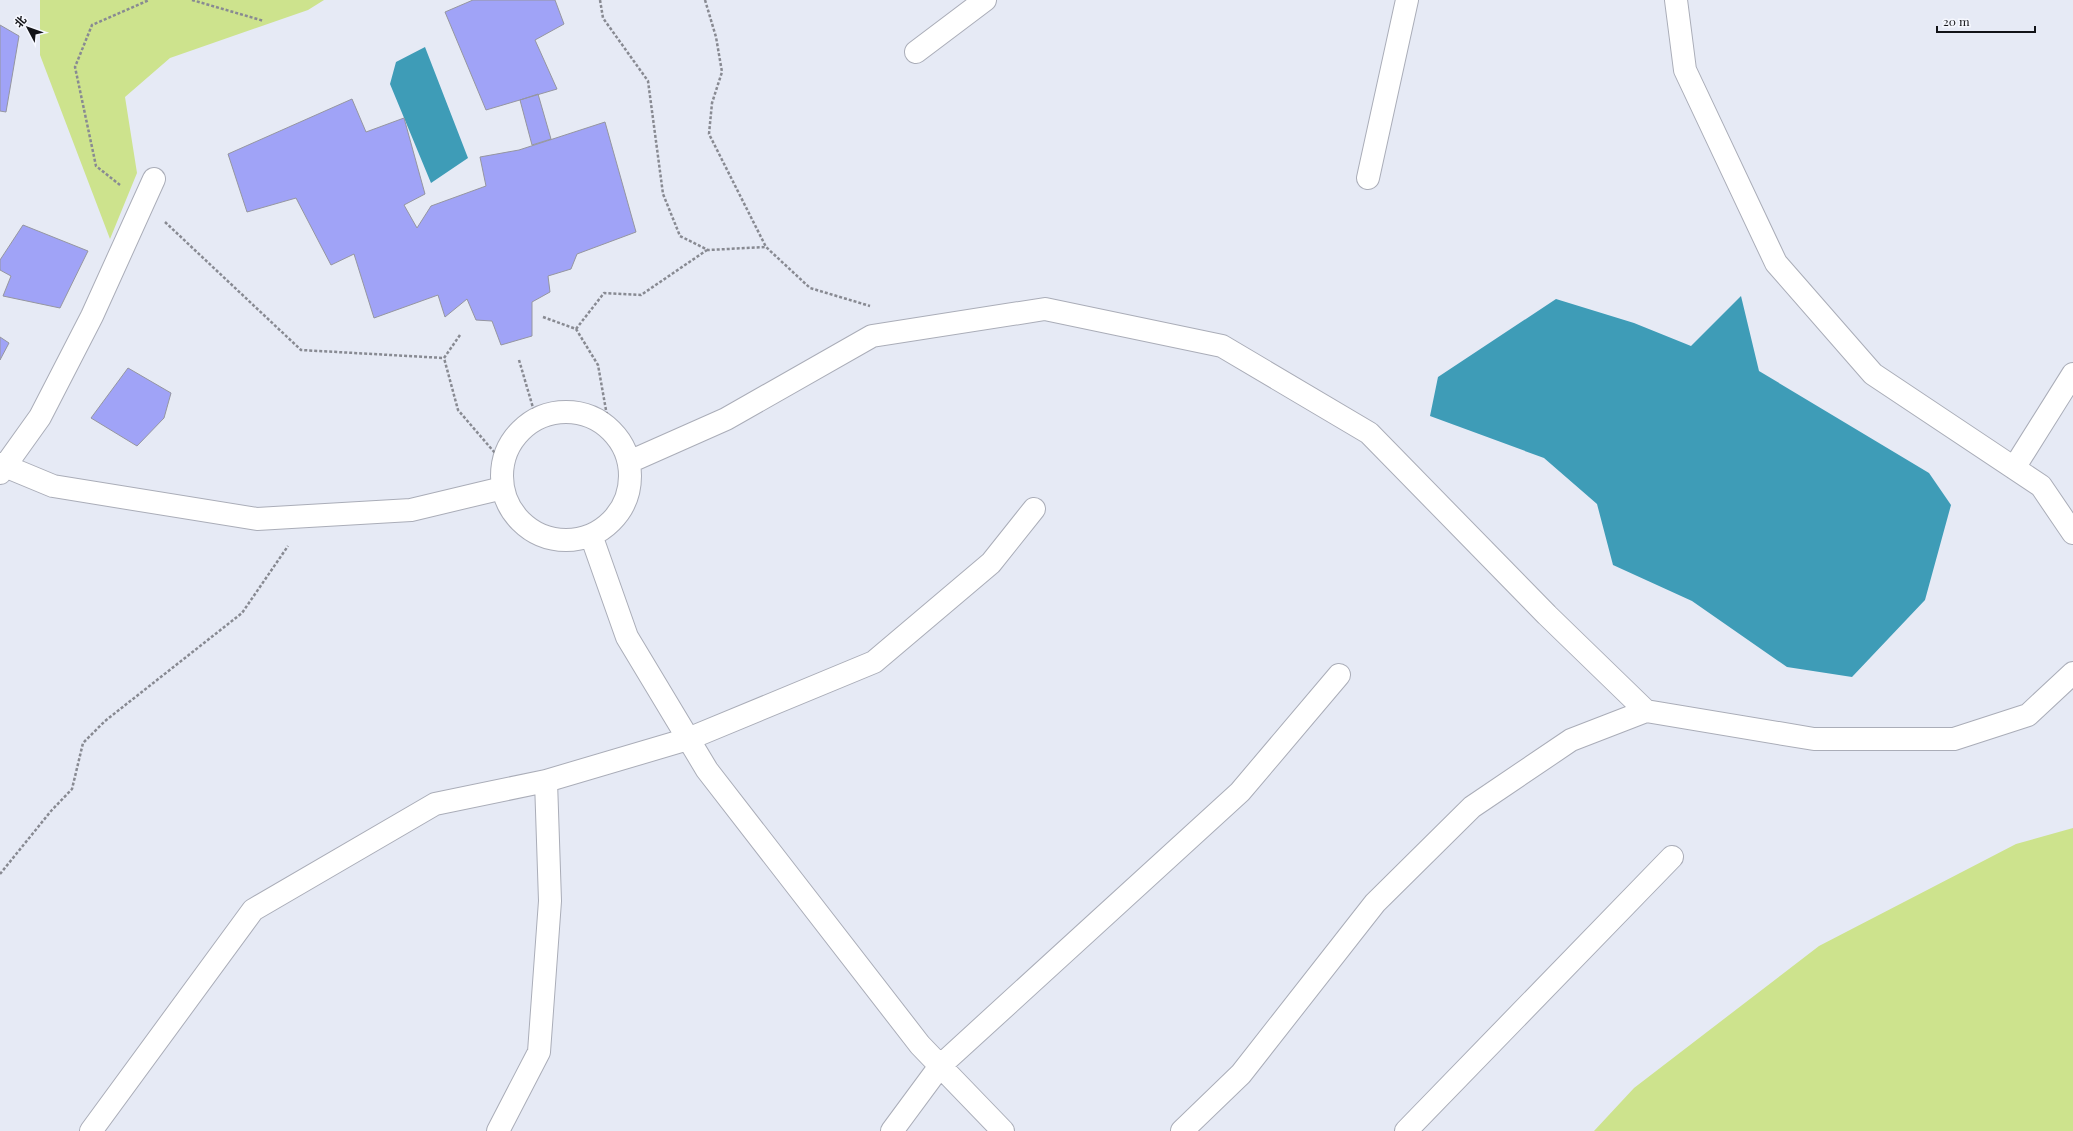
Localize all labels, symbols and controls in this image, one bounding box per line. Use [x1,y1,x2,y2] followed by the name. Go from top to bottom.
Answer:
[8,8,48,48] north arrow
[1937,8,2035,34] scale bar
[11,12,29,30] text: 北
[1943,13,1970,29] text: 20 m

